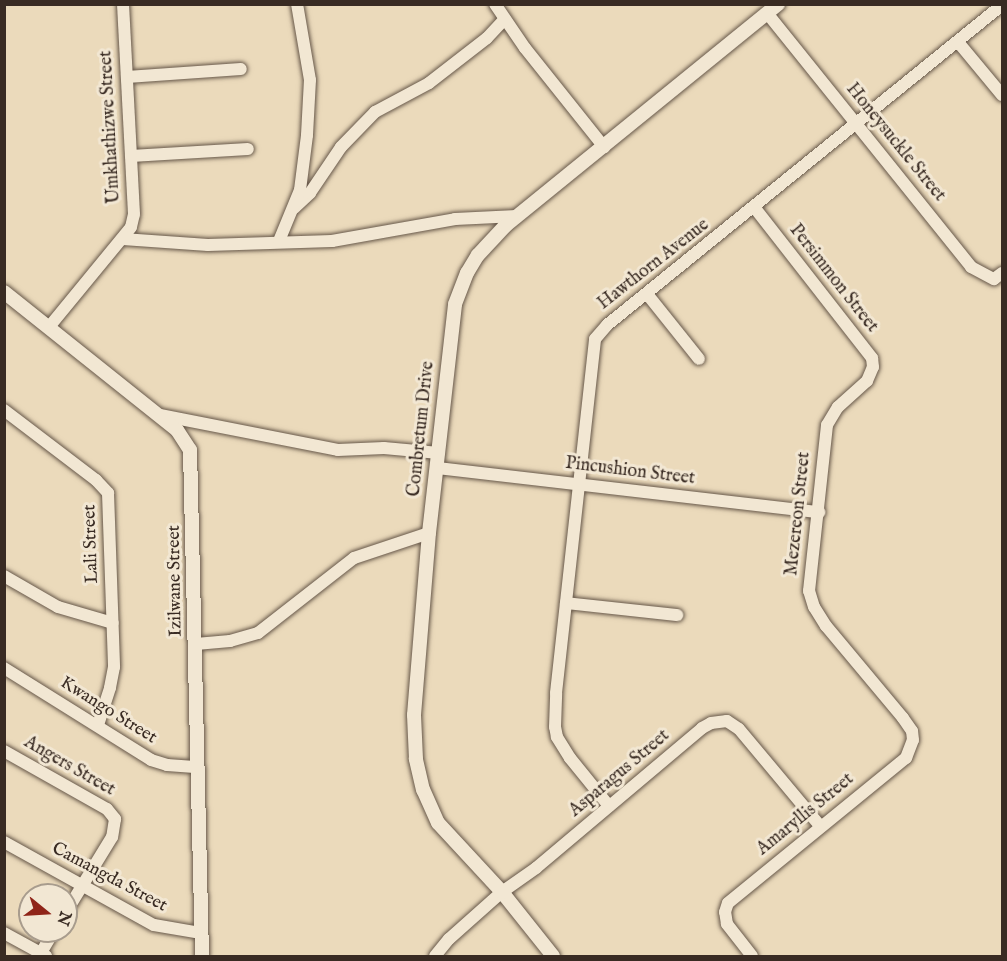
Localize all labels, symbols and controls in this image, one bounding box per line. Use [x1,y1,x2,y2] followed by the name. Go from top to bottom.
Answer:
[96,50,126,204] street label: Umkhathizwe Street
[841,79,949,207] street label: Honeysuckle Street
[594,215,714,315] street label: Hawthorn Avenue
[784,220,882,338] street label: Persimmon Street
[404,360,440,498] street label: Combretum Drive
[782,451,816,577] street label: Mezereon Street
[564,453,696,491] street label: Pincushion Street
[80,504,104,584] street label: Lali Street
[164,525,188,637] street label: Izilwane Street
[56,673,160,749] street label: Kwango Street
[565,726,675,822] street label: Asparagus Street
[20,732,118,802] street label: Angers Street
[753,769,859,861] street label: Amaryllis Street
[48,839,170,917] street label: Camangda Street
[18,883,78,943] north arrow
[52,908,75,928] text: N

